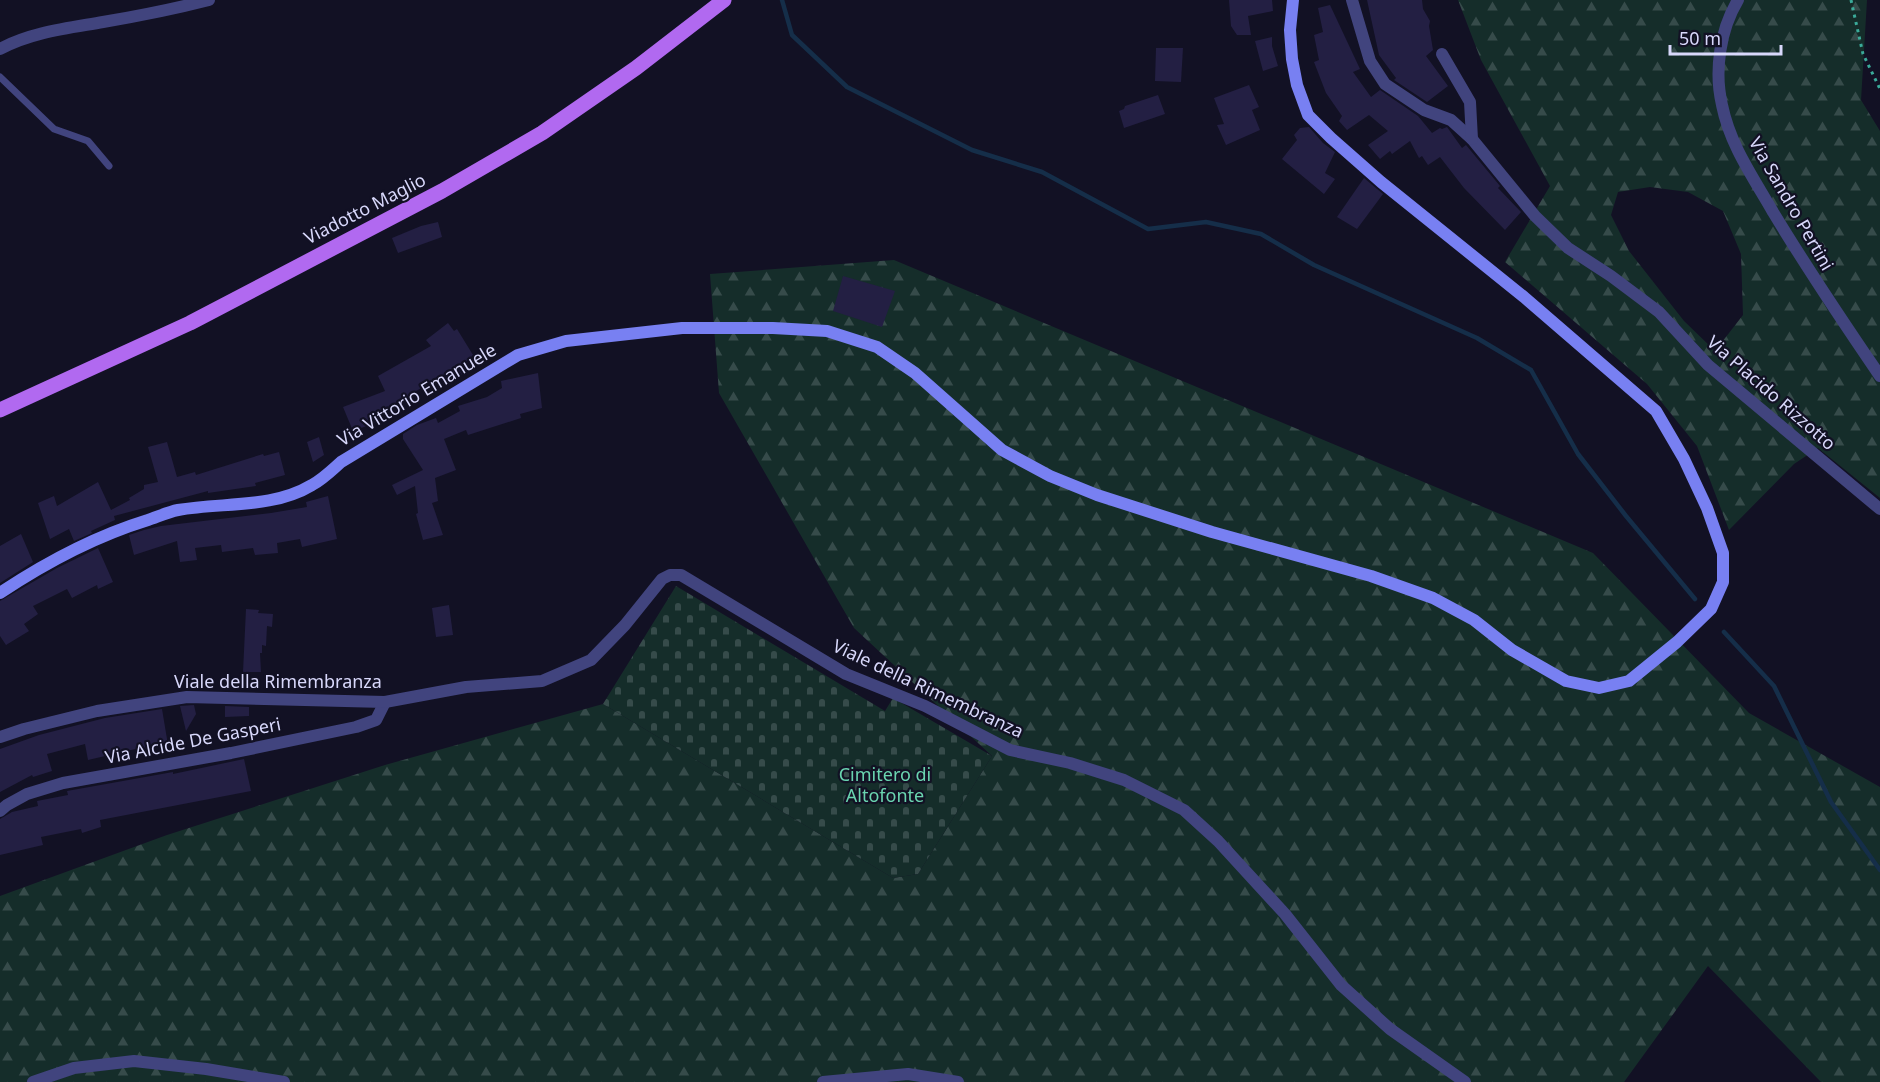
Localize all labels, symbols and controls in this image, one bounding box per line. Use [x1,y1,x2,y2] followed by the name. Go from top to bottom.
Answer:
[1670,18,1781,56] scale bar
[1679,26,1721,50] text: 50 m
[1744,132,1840,275] street label: Via Sandro Pertini
[300,167,430,249] street label: Viadotto Maglio
[1702,330,1841,455] street label: Via Placido Rizzotto
[333,337,500,451] street label: Via Vittorio Emanuele
[829,633,1028,743] street label: Viale della Rimembranza
[174,669,382,693] street label: Viale della Rimembranza
[103,711,283,769] street label: Via Alcide De Gasperi
[839,762,931,807] park label: Cimitero di Altofonte

